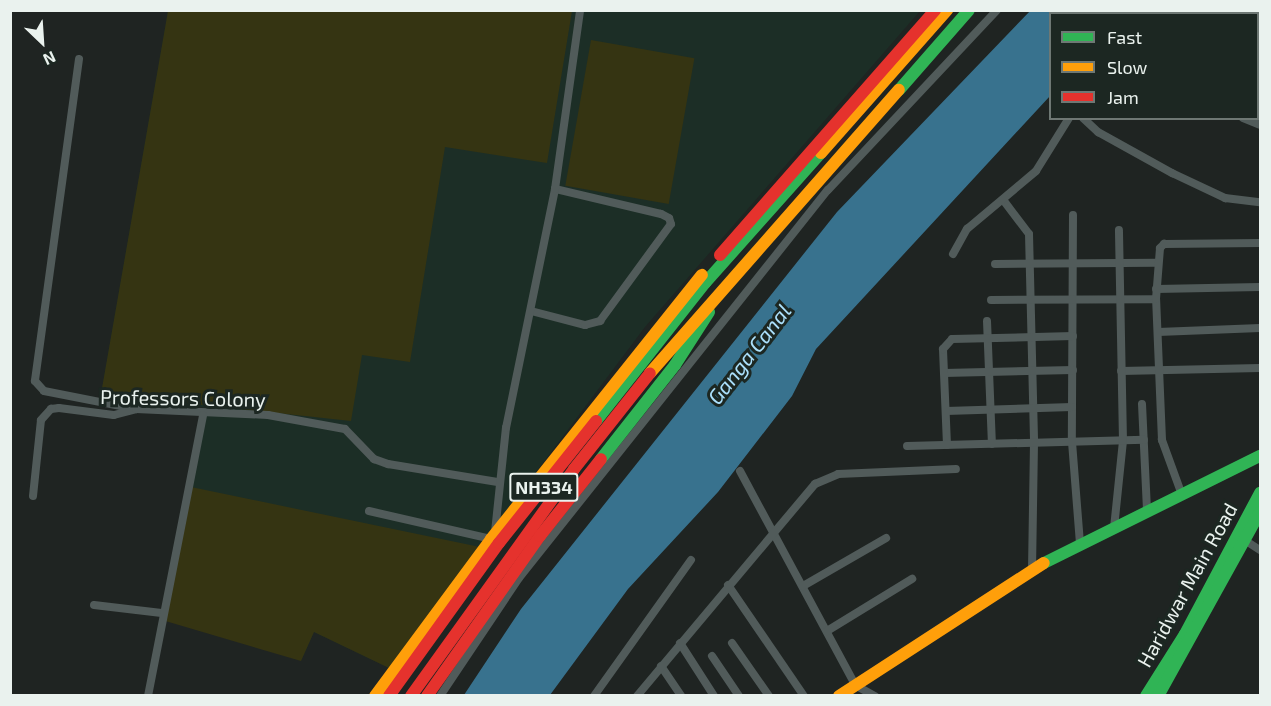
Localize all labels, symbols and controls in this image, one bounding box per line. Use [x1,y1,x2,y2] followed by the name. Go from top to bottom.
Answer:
[12,12,72,72] north arrow
[1049,12,1259,120] legend
[1107,26,1142,48] text: Fast
[41,48,59,70] text: N
[1107,56,1147,78] text: Slow
[1107,86,1139,108] text: Jam
[702,299,796,409] water label: Ganga Canal
[100,385,266,411] street label: Professors Colony
[508,472,580,502] road number: NH334
[1132,499,1242,671] street label: Haridwar Main Road

